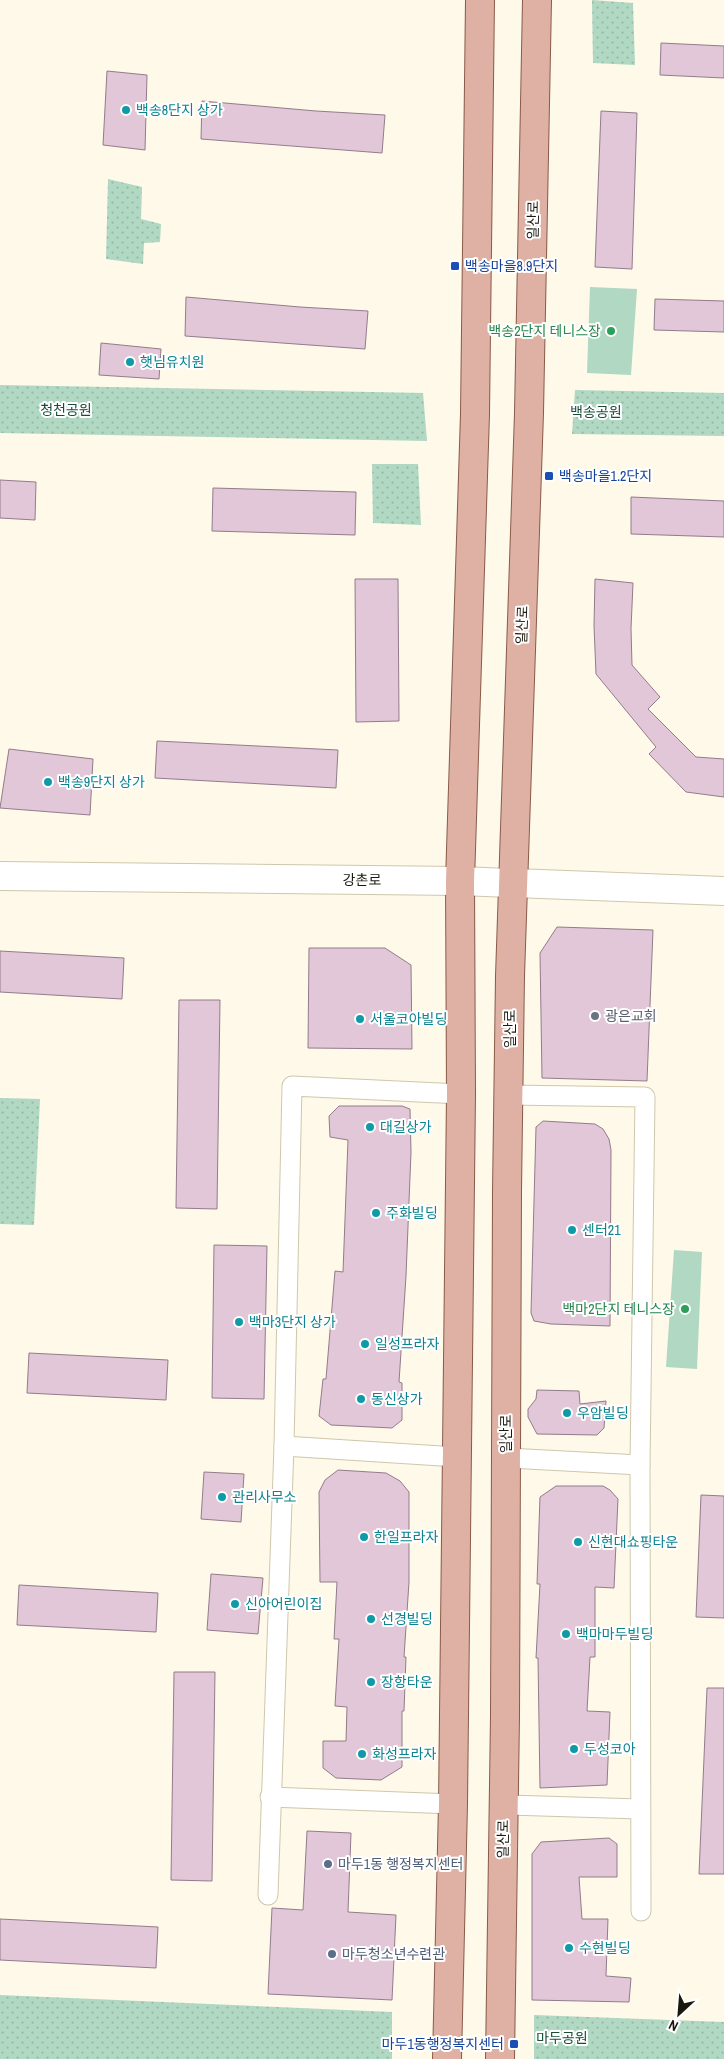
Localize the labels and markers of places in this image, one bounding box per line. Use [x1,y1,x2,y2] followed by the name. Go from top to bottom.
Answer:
[136,101,223,119] place label: 백송8단지 상가
[120,104,132,116] marker: 백송8단지 상가
[465,257,558,275] place label: 백송마을8.9단지
[449,260,461,272] marker: 백송마을8.9단지
[488,322,601,340] place label: 백송2단지 테니스장
[605,325,617,337] marker: 백송2단지 테니스장
[140,353,204,371] place label: 햇님유치원
[124,356,136,368] marker: 햇님유치원
[559,467,652,485] place label: 백송마을1.2단지
[543,470,555,482] marker: 백송마을1.2단지
[58,773,145,791] place label: 백송9단지 상가
[42,776,54,788] marker: 백송9단지 상가
[605,1007,657,1025] place label: 광은교회
[370,1010,447,1028] place label: 서울코아빌딩
[589,1010,601,1022] marker: 광은교회
[354,1013,366,1025] marker: 서울코아빌딩
[380,1118,432,1136] place label: 대길상가
[364,1121,376,1133] marker: 대길상가
[386,1204,438,1222] place label: 주화빌딩
[370,1207,382,1219] marker: 주화빌딩
[582,1221,621,1239] place label: 센터21
[566,1224,578,1236] marker: 센터21
[562,1300,675,1318] place label: 백마2단지 테니스장
[679,1303,691,1315] marker: 백마2단지 테니스장
[249,1313,336,1331] place label: 백마3단지 상가
[233,1316,245,1328] marker: 백마3단지 상가
[375,1335,440,1353] place label: 일성프라자
[359,1338,371,1350] marker: 일성프라자
[371,1390,423,1408] place label: 동신상가
[355,1393,367,1405] marker: 동신상가
[577,1404,629,1422] place label: 우암빌딩
[561,1407,573,1419] marker: 우암빌딩
[232,1488,297,1506] place label: 관리사무소
[216,1491,228,1503] marker: 관리사무소
[374,1528,439,1546] place label: 한일프라자
[358,1531,370,1543] marker: 한일프라자
[588,1533,678,1551] place label: 신현대쇼핑타운
[572,1536,584,1548] marker: 신현대쇼핑타운
[245,1595,322,1613] place label: 신아어린이집
[229,1598,241,1610] marker: 신아어린이집
[381,1610,433,1628] place label: 선경빌딩
[365,1613,377,1625] marker: 선경빌딩
[576,1625,653,1643] place label: 백마마두빌딩
[560,1628,572,1640] marker: 백마마두빌딩
[381,1673,433,1691] place label: 장항타운
[365,1676,377,1688] marker: 장항타운
[584,1740,636,1758] place label: 두성코아
[568,1743,580,1755] marker: 두성코아
[372,1745,437,1763] place label: 화성프라자
[356,1748,368,1760] marker: 화성프라자
[338,1855,464,1873] place label: 마두1동 행정복지센터
[322,1858,334,1870] marker: 마두1동 행정복지센터
[579,1939,631,1957] place label: 수현빌딩
[563,1942,575,1954] marker: 수현빌딩
[342,1945,445,1963] place label: 마두청소년수련관
[326,1948,338,1960] marker: 마두청소년수련관
[382,2035,504,2053] place label: 마두1동행정복지센터
[508,2038,520,2050] marker: 마두1동행정복지센터

